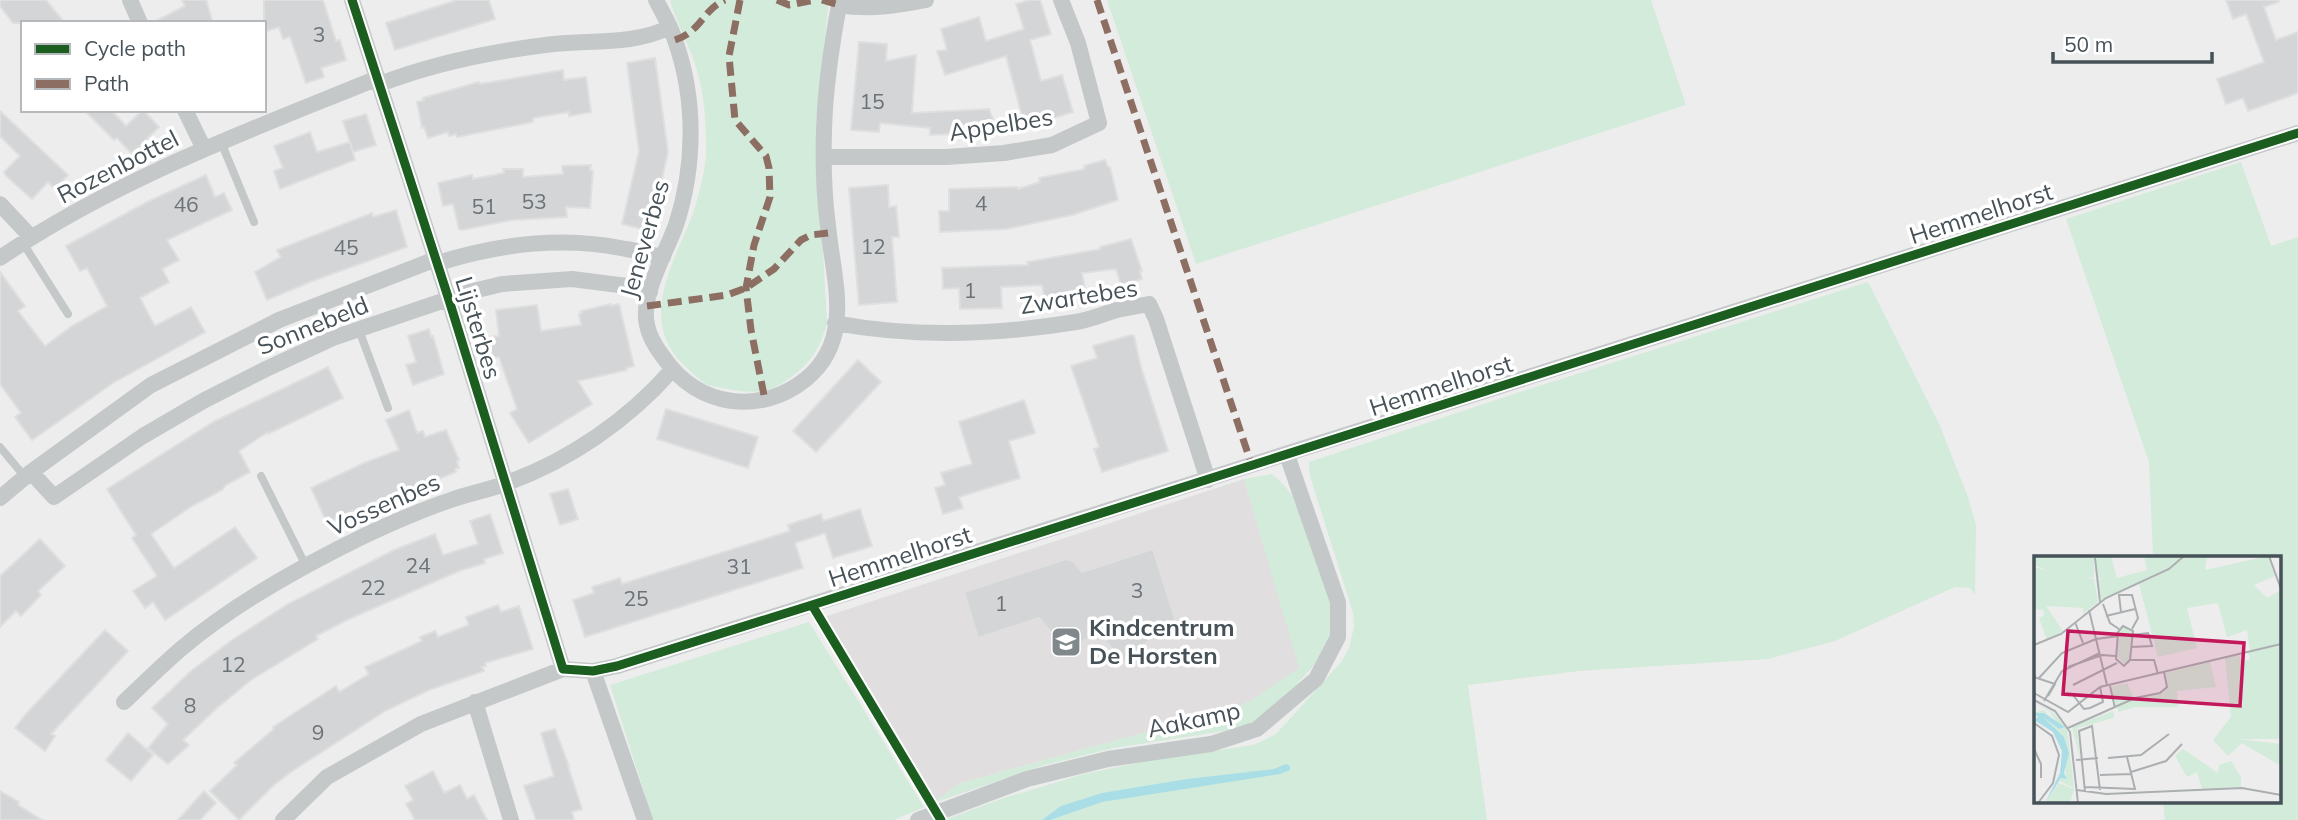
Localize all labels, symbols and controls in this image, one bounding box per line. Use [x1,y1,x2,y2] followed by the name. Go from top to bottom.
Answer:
[21,21,266,112] legend
[313,21,325,47] house number: 3
[2053,21,2212,65] scale bar
[2064,31,2113,57] text: 50 m
[84,35,186,61] text: Cycle path
[84,70,129,96] text: Path
[859,88,885,114] house number: 15
[947,101,1055,147] street label: Appelbes
[52,123,183,210] street label: Rozenbottel
[613,176,675,301] street label: Jeneverbes
[1905,176,2056,250] street label: Hemmelhorst
[521,188,547,214] house number: 53
[975,190,988,216] house number: 4
[173,191,199,217] house number: 46
[471,193,497,219] house number: 51
[860,233,886,259] house number: 12
[333,234,359,260] house number: 45
[1018,272,1140,320] street label: Zwartebes
[449,273,509,383] street label: Lijsterbes
[964,277,976,303] house number: 1
[253,289,373,361] street label: Sonnebeld
[1365,348,1516,422] street label: Hemmelhorst
[323,466,444,542] street label: Vossenbes
[824,519,975,593] street label: Hemmelhorst
[405,552,431,578] house number: 24
[726,553,752,579] house number: 31
[2034,556,2280,802] inset map
[360,574,386,600] house number: 22
[1131,577,1143,603] house number: 3
[623,585,649,611] house number: 25
[995,590,1007,616] house number: 1
[1089,612,1235,670] place label: Kindcentrum De Horsten
[1049,625,1083,659] school or university icon: Kindcentrum De Horsten
[220,651,246,677] house number: 12
[184,692,196,718] house number: 8
[1145,695,1243,743] street label: Aakamp
[312,719,324,745] house number: 9

